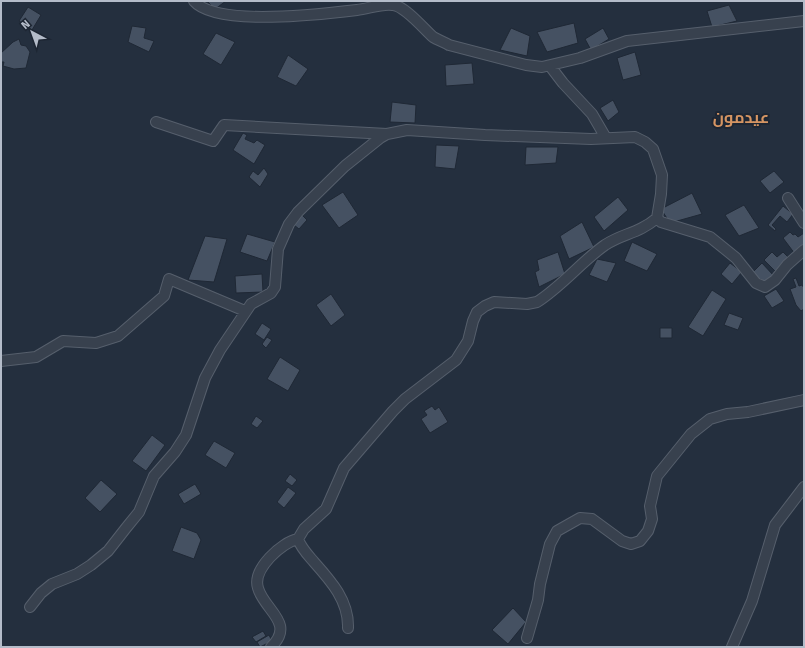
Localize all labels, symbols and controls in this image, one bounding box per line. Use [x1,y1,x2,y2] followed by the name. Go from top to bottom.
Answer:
[12,12,52,52] north arrow
[19,18,33,32] text: N
[713,108,769,127] district label: عيدمون

